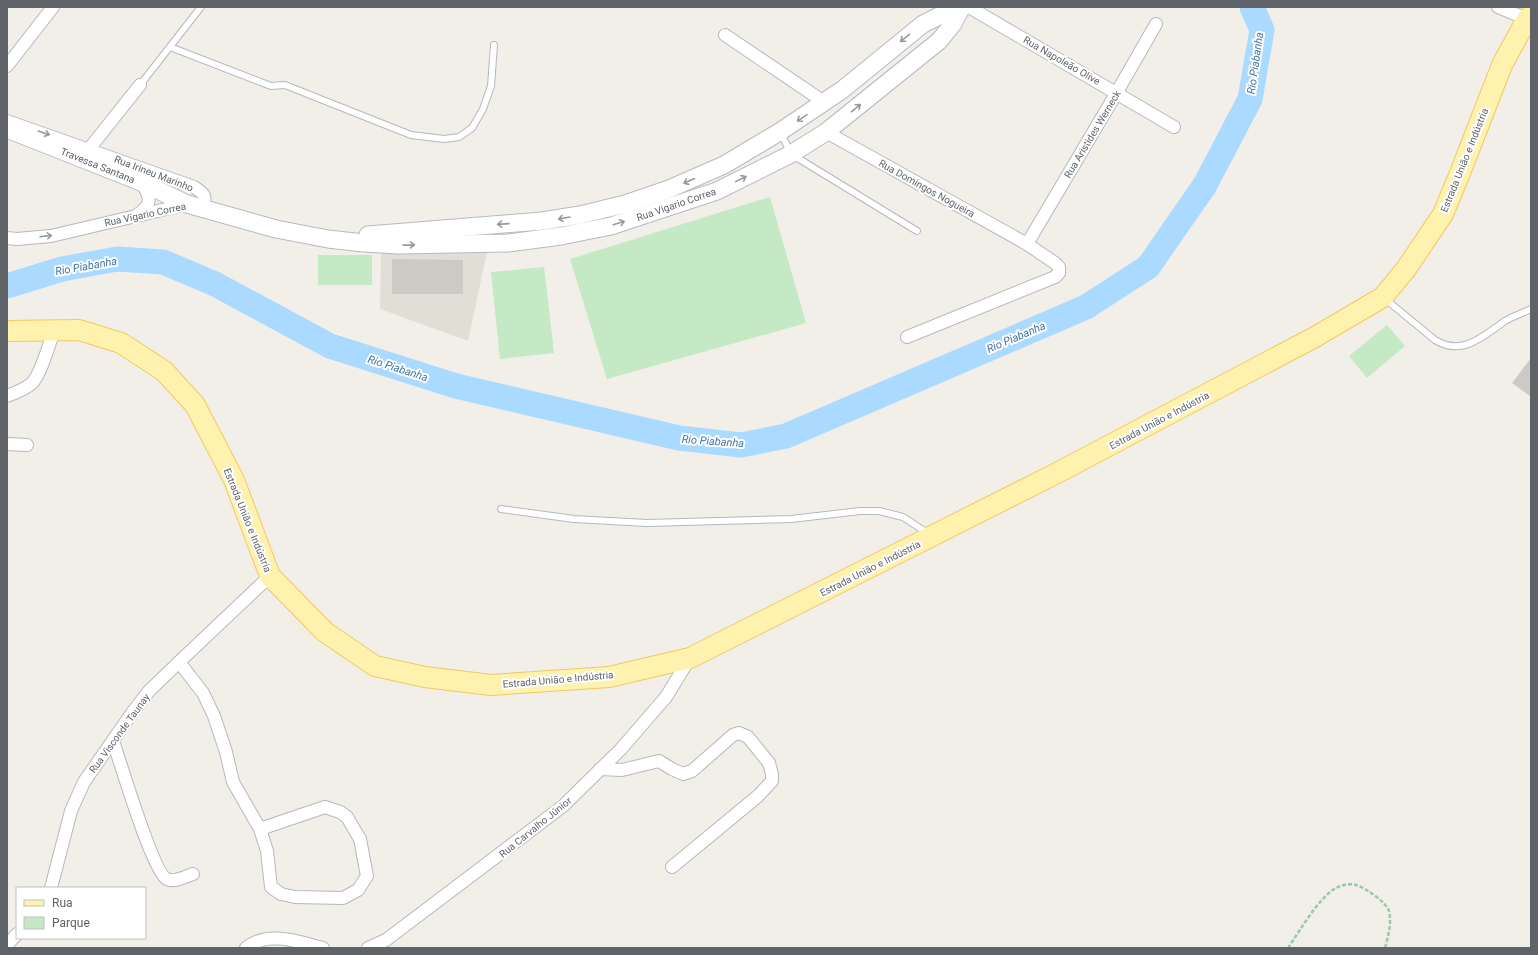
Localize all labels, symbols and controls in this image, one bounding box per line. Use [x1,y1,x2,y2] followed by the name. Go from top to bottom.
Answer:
[1245,31,1266,95] water label: Rio Piabanha
[900,34,910,43] one-way arrow
[1021,34,1102,87] street label: Rua Napoleão Olive
[1062,88,1123,180] street label: Rua Aristides Werneck
[851,103,862,112] one-way arrow
[1439,107,1490,214] street label: Estrada União e Indústria
[796,114,808,122] one-way arrow
[37,130,50,137] one-way arrow
[59,146,137,185] street label: Travessa Santana
[113,153,195,194] street label: Rua Irineu Marinho
[877,157,977,219] street label: Rua Domingos Nogueira
[735,175,747,182] one-way arrow
[683,177,695,185] one-way arrow
[635,186,717,223] street label: Rua Vigario Correa
[103,200,187,229] street label: Rua Vigario Correa
[558,214,571,222] one-way arrow
[613,219,626,226] one-way arrow
[497,221,510,228] one-way arrow
[39,232,52,240] one-way arrow
[402,241,415,248] one-way arrow
[54,255,118,278] water label: Rio Piabanha
[985,319,1048,356] water label: Rio Piabanha
[366,353,430,384] water label: Rio Piabanha
[1108,389,1211,451] street label: Estrada União e Indústria
[681,433,745,450] water label: Rio Piabanha
[222,467,273,574] street label: Estrada União e Indústria
[818,538,922,599] street label: Estrada União e Indústria
[502,669,614,690] street label: Estrada União e Indústria
[87,691,152,775] street label: Rua Visconde Taunay
[497,795,574,860] street label: Rua Carvalho Júnior
[16,887,146,939] legend
[52,896,73,910] text: Rua
[52,916,90,930] text: Parque

